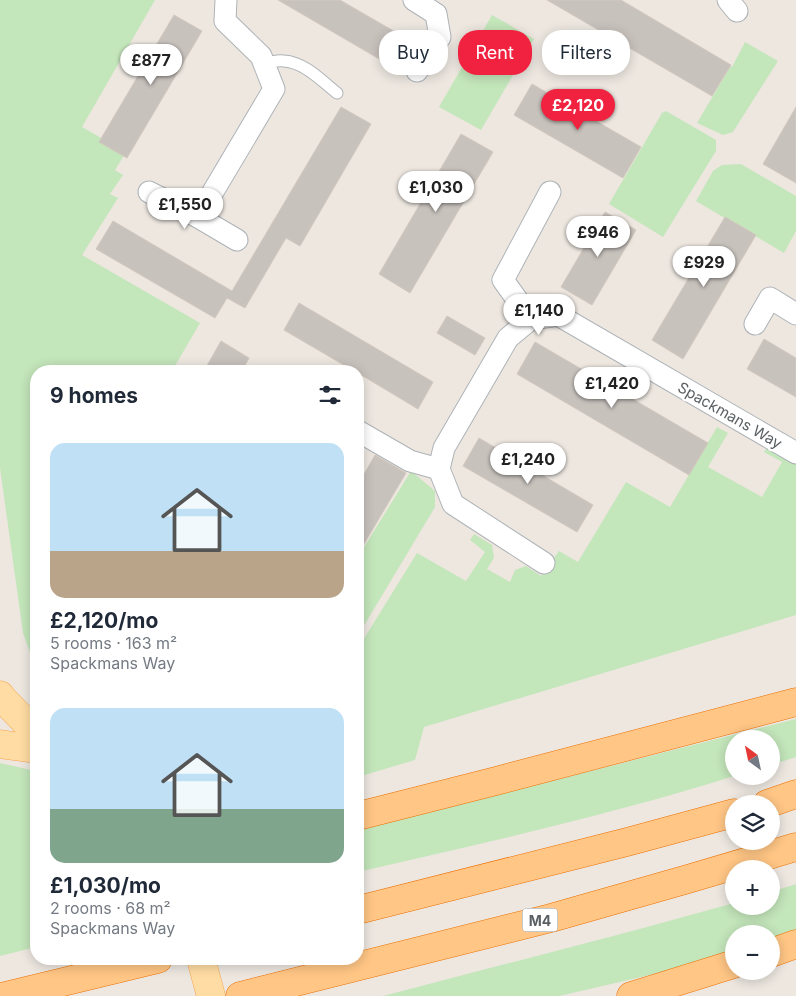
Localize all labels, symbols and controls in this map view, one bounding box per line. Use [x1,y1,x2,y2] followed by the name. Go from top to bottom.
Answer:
[379,30,448,75] chip: Buy
[458,30,532,75] chip: Rent
[542,30,630,75] chip: Filters
[121,44,181,86] pin: £877
[131,50,171,70] text: £877
[537,88,619,131] pin: £2,120
[552,95,604,115] text: £2,120
[395,170,477,213] pin: £1,030
[409,177,463,197] text: £1,030
[144,188,226,230] pin: £1,550
[158,194,212,214] text: £1,550
[568,216,628,258] pin: £946
[577,222,619,242] text: £946
[674,246,734,288] pin: £929
[683,252,725,272] text: £929
[498,294,580,336] pin: £1,140
[514,300,564,320] text: £1,140
[571,366,653,409] pin: £1,420
[585,373,639,393] text: £1,420
[674,377,786,453] street label: Spackmans Way
[316,381,344,409] icon: filters
[50,383,138,408] text: 9 homes
[487,442,569,485] pin: £1,240
[501,449,555,469] text: £1,240
[152,475,242,565] icon: home
[50,608,158,633] text: £2,120/mo
[50,633,177,653] text: 5 rooms · 163 m²
[50,653,175,673] text: Spackmans Way
[725,730,780,785] north arrow
[725,730,780,980] map controls
[152,740,242,830] icon: home
[725,795,780,850] button: layers
[725,860,780,915] button: +
[50,873,161,898] text: £1,030/mo
[50,898,171,918] text: 2 rooms · 68 m²
[522,908,558,932] road number: M4
[50,918,175,938] text: Spackmans Way
[725,925,780,980] button: −

